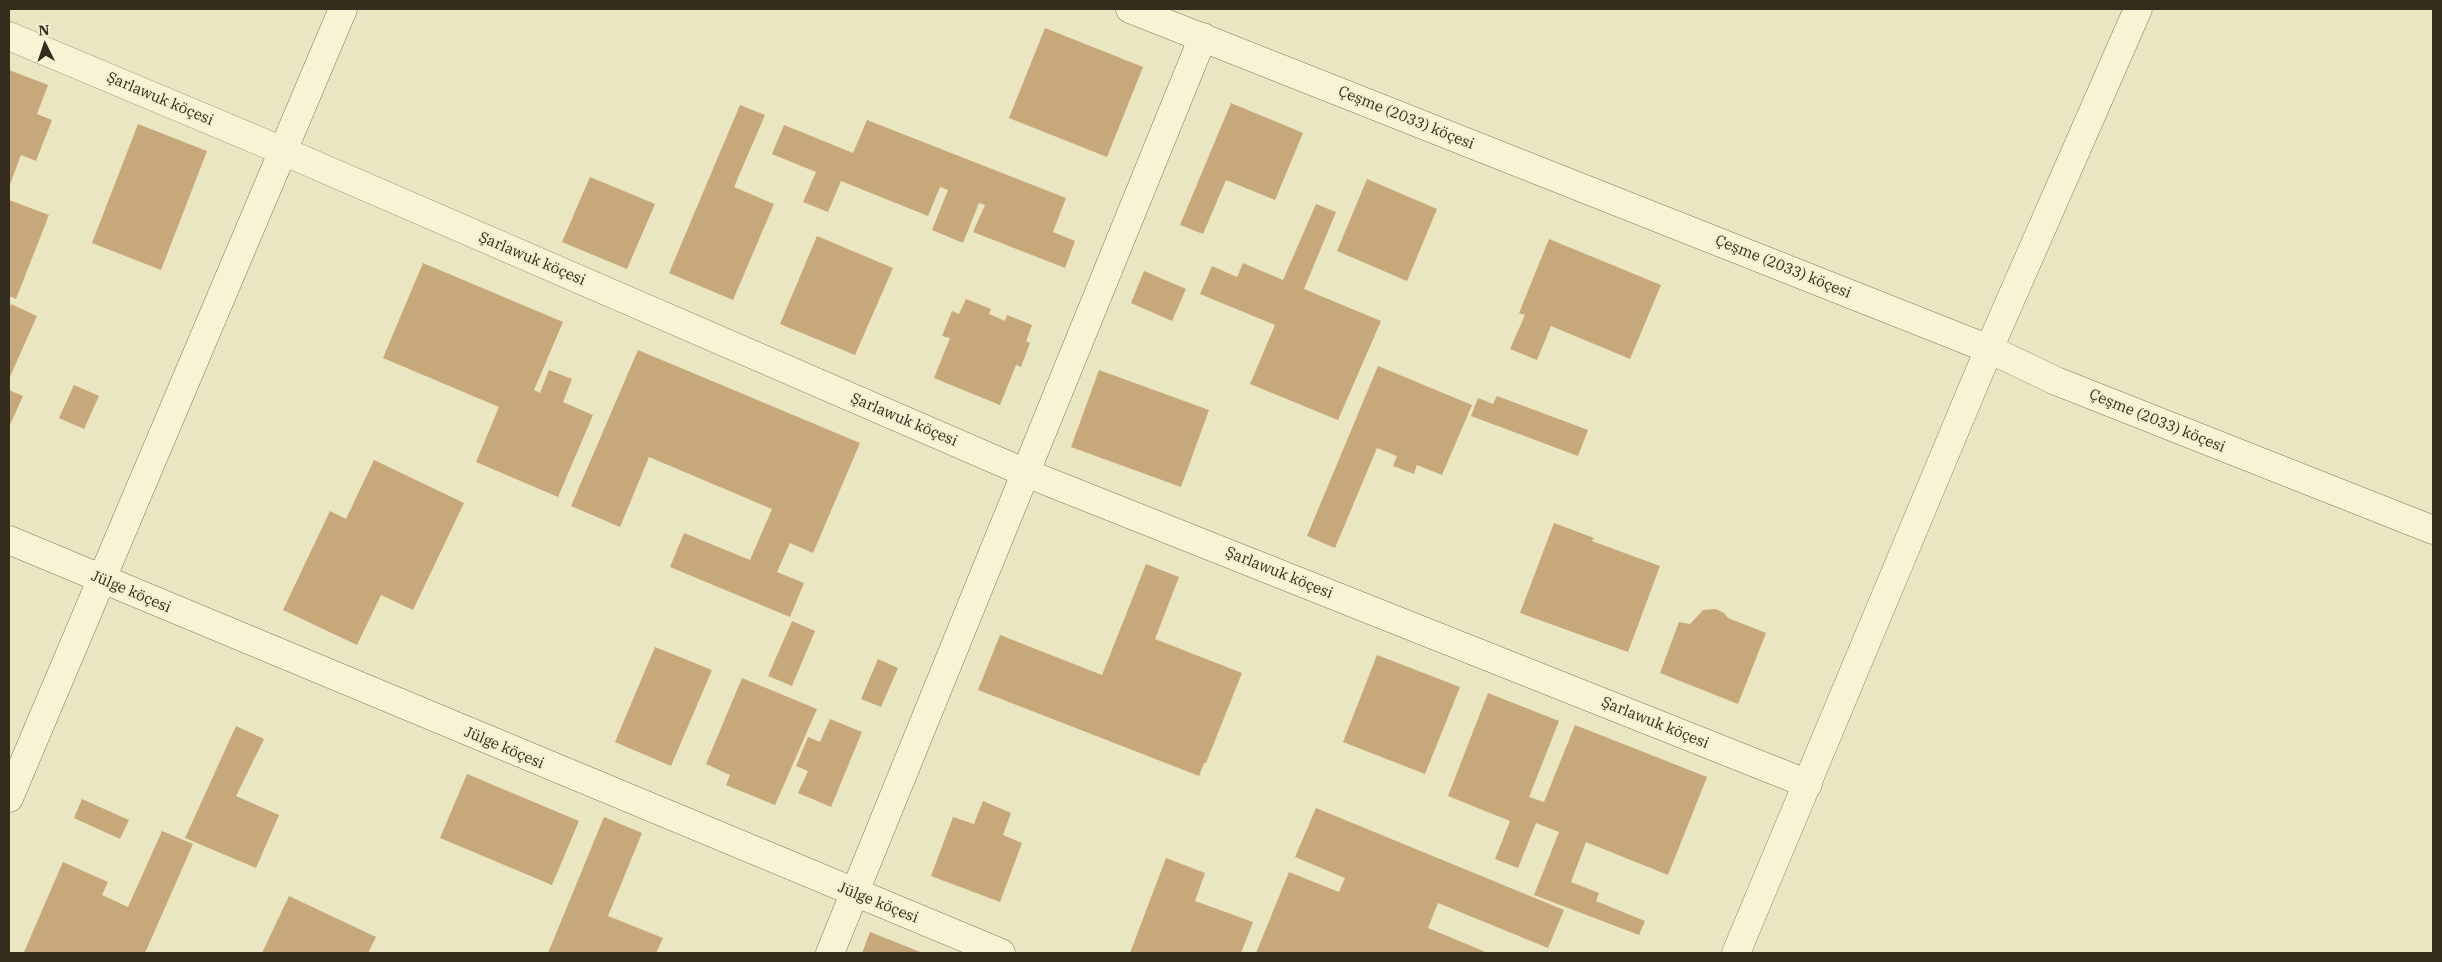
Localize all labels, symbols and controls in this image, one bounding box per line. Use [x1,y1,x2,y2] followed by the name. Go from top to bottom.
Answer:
[20,20,70,70] north arrow
[38,21,50,39] text: N
[104,68,216,130] street label: Şarlawuk köçesi
[1335,83,1477,153] street label: Çeşme (2033) köçesi
[476,228,588,290] street label: Şarlawuk köçesi
[1712,232,1854,302] street label: Çeşme (2033) köçesi
[2086,386,2228,456] street label: Çeşme (2033) köçesi
[848,389,960,451] street label: Şarlawuk köçesi
[1223,543,1335,603] street label: Şarlawuk köçesi
[88,567,174,617] street label: Jülge köçesi
[1599,693,1711,753] street label: Şarlawuk köçesi
[461,723,547,773] street label: Jülge köçesi
[835,879,921,927] street label: Jülge köçesi

